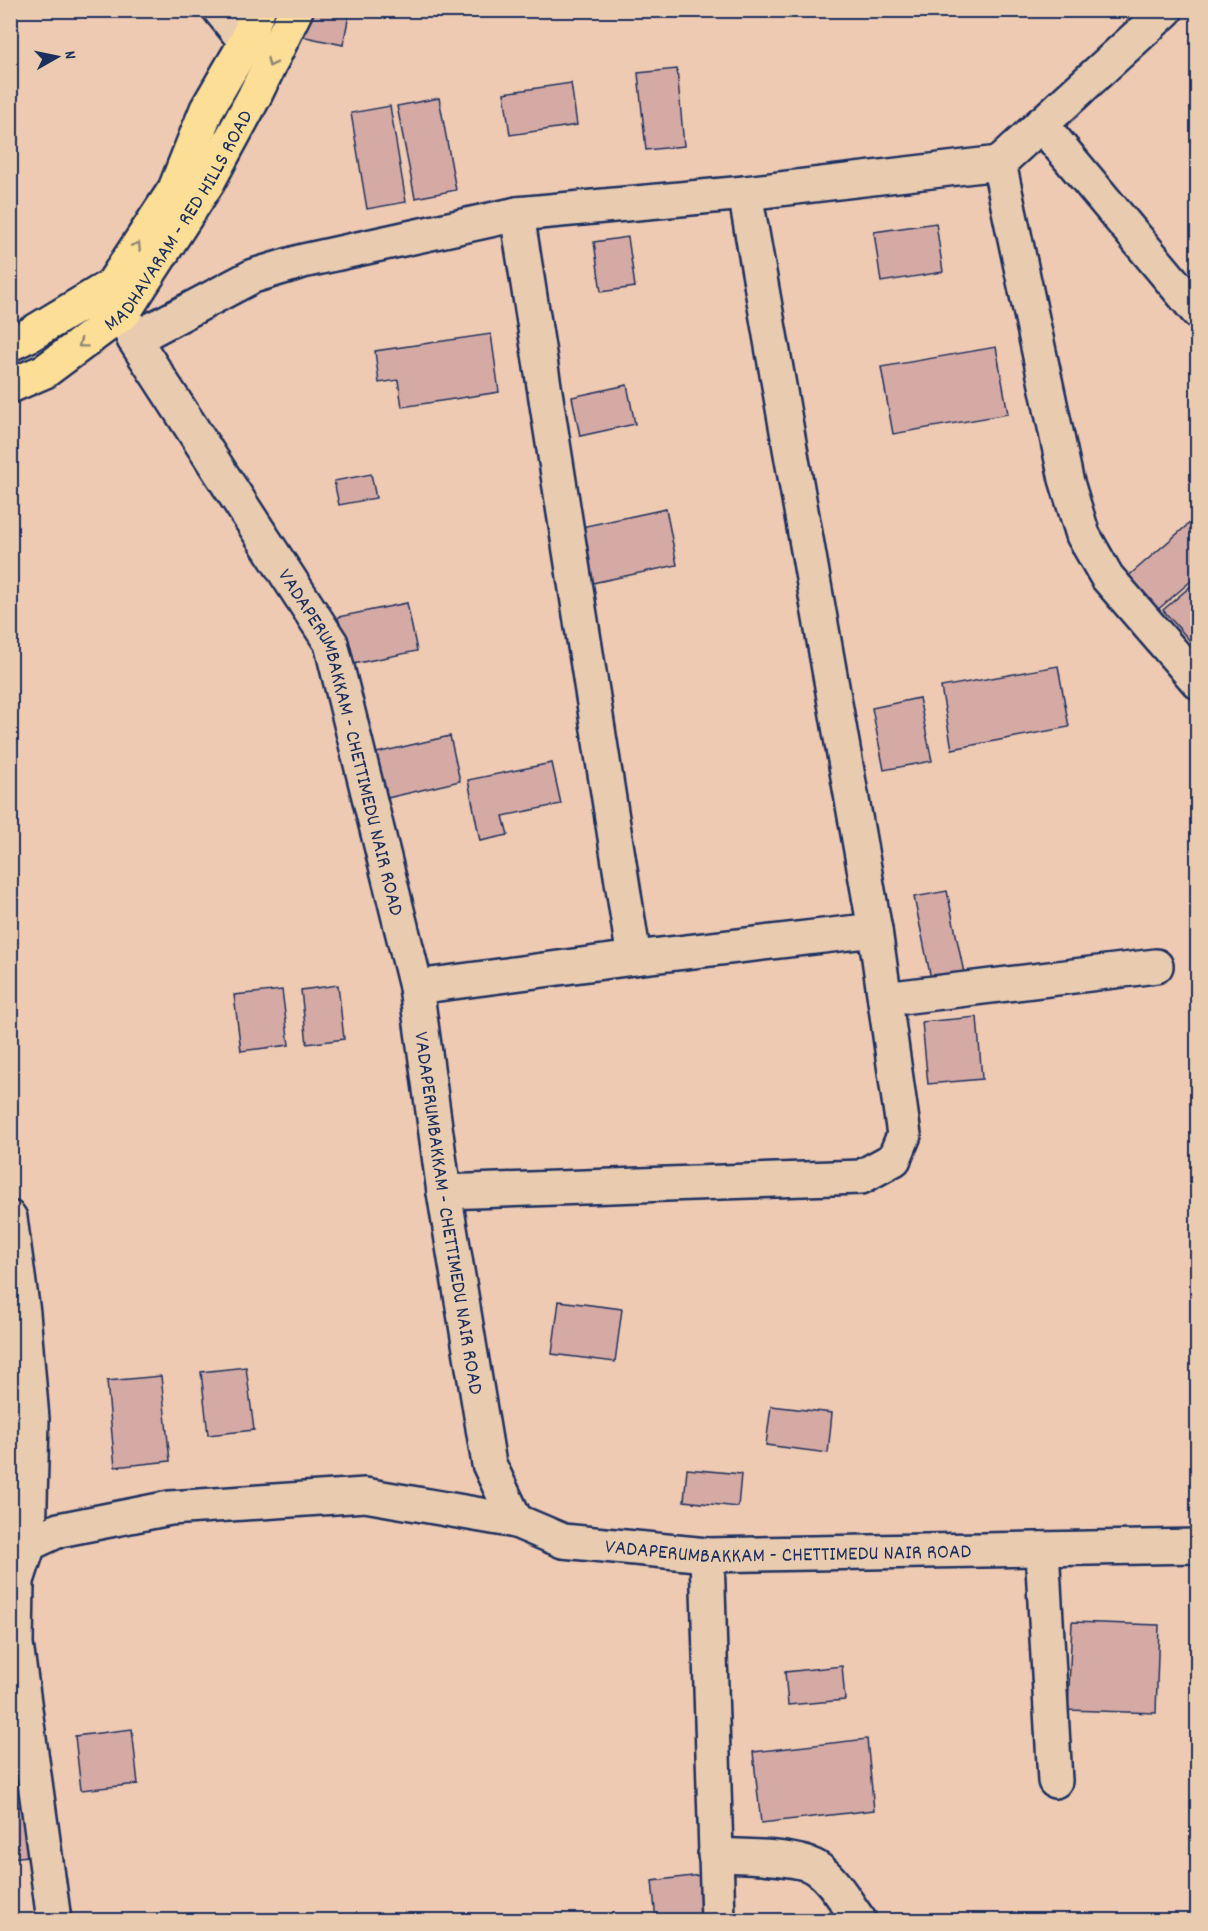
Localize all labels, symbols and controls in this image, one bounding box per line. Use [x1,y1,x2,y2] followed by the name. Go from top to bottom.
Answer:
[27,27,87,87] north arrow
[57,49,81,61] text: N
[266,57,278,68] one-way arrow
[99,105,262,340] street label: MADHAVARAM - RED HILLS ROAD
[130,242,141,253] one-way arrow
[77,336,88,347] one-way arrow
[269,564,410,919] street label: VADAPERUMBAKKAM - CHETTIMEDU NAIR ROAD
[404,1030,489,1397] street label: VADAPERUMBAKKAM - CHETTIMEDU NAIR ROAD
[603,1533,972,1573] street label: VADAPERUMBAKKAM - CHETTIMEDU NAIR ROAD

